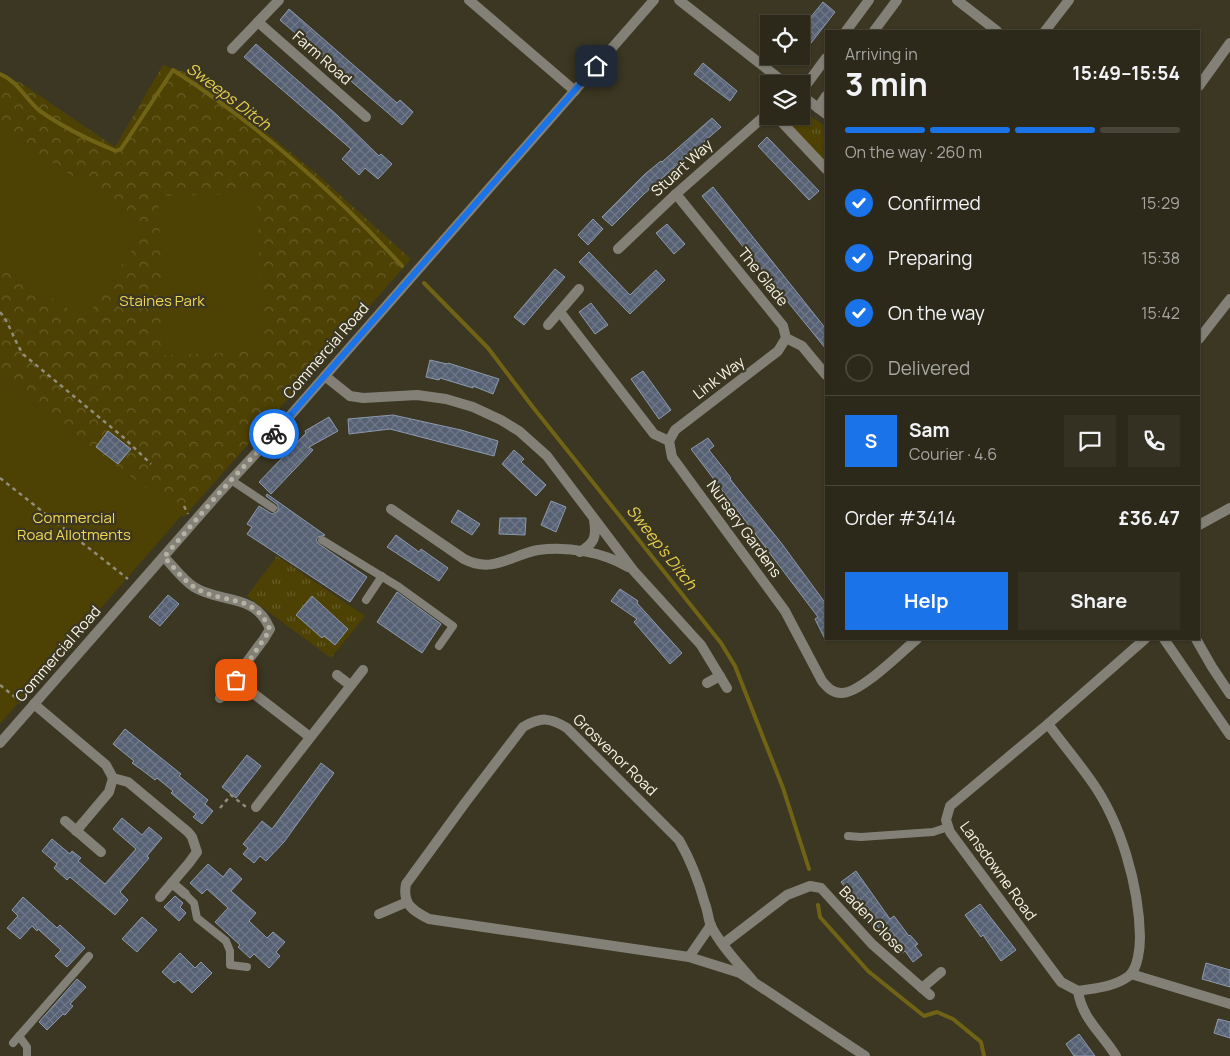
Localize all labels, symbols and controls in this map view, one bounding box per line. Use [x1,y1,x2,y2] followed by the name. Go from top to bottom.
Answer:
[760,15,810,125] map controls
[760,15,810,65] button: locate
[288,26,356,89] street label: Farm Road
[845,43,918,65] text: Arriving in
[575,45,617,87] pin
[582,52,610,80] icon: home
[182,57,276,135] water label: Sweeps Ditch
[1072,60,1180,86] text: 15:49–15:54
[845,62,928,106] text: 3 min
[760,75,810,125] button: layers
[646,134,717,201] street label: Stuart Way
[845,141,982,163] text: On the way · 260 m
[845,189,873,217] icon: check
[888,190,981,216] text: Confirmed
[1141,192,1180,214] text: 15:29
[733,243,794,311] street label: The Glade
[845,244,873,272] icon: check
[888,245,973,271] text: Preparing
[1142,247,1180,269] text: 15:38
[119,290,205,311] park label: Staines Park
[278,298,373,403] street label: Commercial Road
[845,299,873,327] icon: check
[888,300,985,326] text: On the way
[1141,302,1180,324] text: 15:42
[689,351,749,404] street label: Link Way
[888,355,970,381] text: Delivered
[249,409,299,459] courier
[1064,415,1116,467] button: chat
[1128,415,1180,467] button: phone
[909,417,950,443] text: Sam
[260,420,288,448] icon: bike
[865,428,877,454] text: S
[909,443,997,465] text: Courier · 4.6
[702,476,787,582] street label: Nursery Gardens
[622,500,702,594] water label: Sweep's Ditch
[845,505,956,531] text: Order #3414
[1119,505,1180,531] text: £36.47
[17,507,131,545] park label: Commercial Road Allotments
[845,572,1008,630] button: Help
[1018,572,1180,630] button: Share
[10,601,105,706] street label: Commercial Road
[215,659,257,701] pin
[222,666,250,694] icon: bag
[569,709,662,800] street label: Grosvenor Road
[955,817,1042,925] street label: Lansdowne Road
[835,881,910,958] street label: Baden Close

